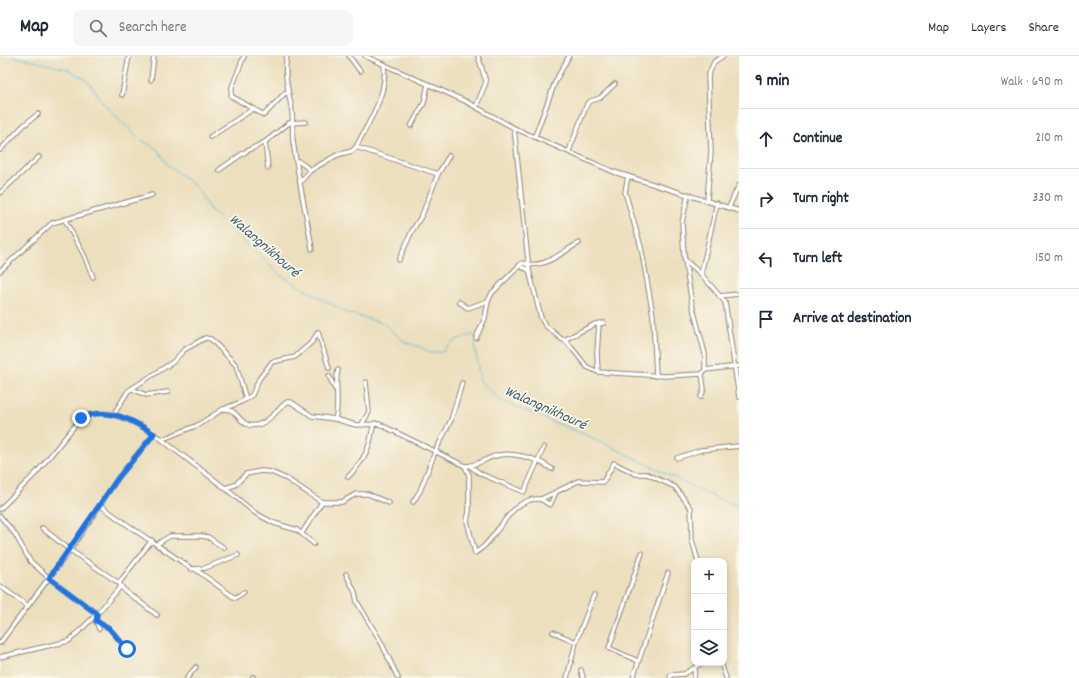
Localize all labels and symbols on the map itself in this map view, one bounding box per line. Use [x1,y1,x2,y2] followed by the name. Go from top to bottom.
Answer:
[223,209,305,285] water label: Walangnikhouré
[501,381,591,437] water label: Walangnikhouré
[72,409,90,427] route end
[118,640,136,658] route start

